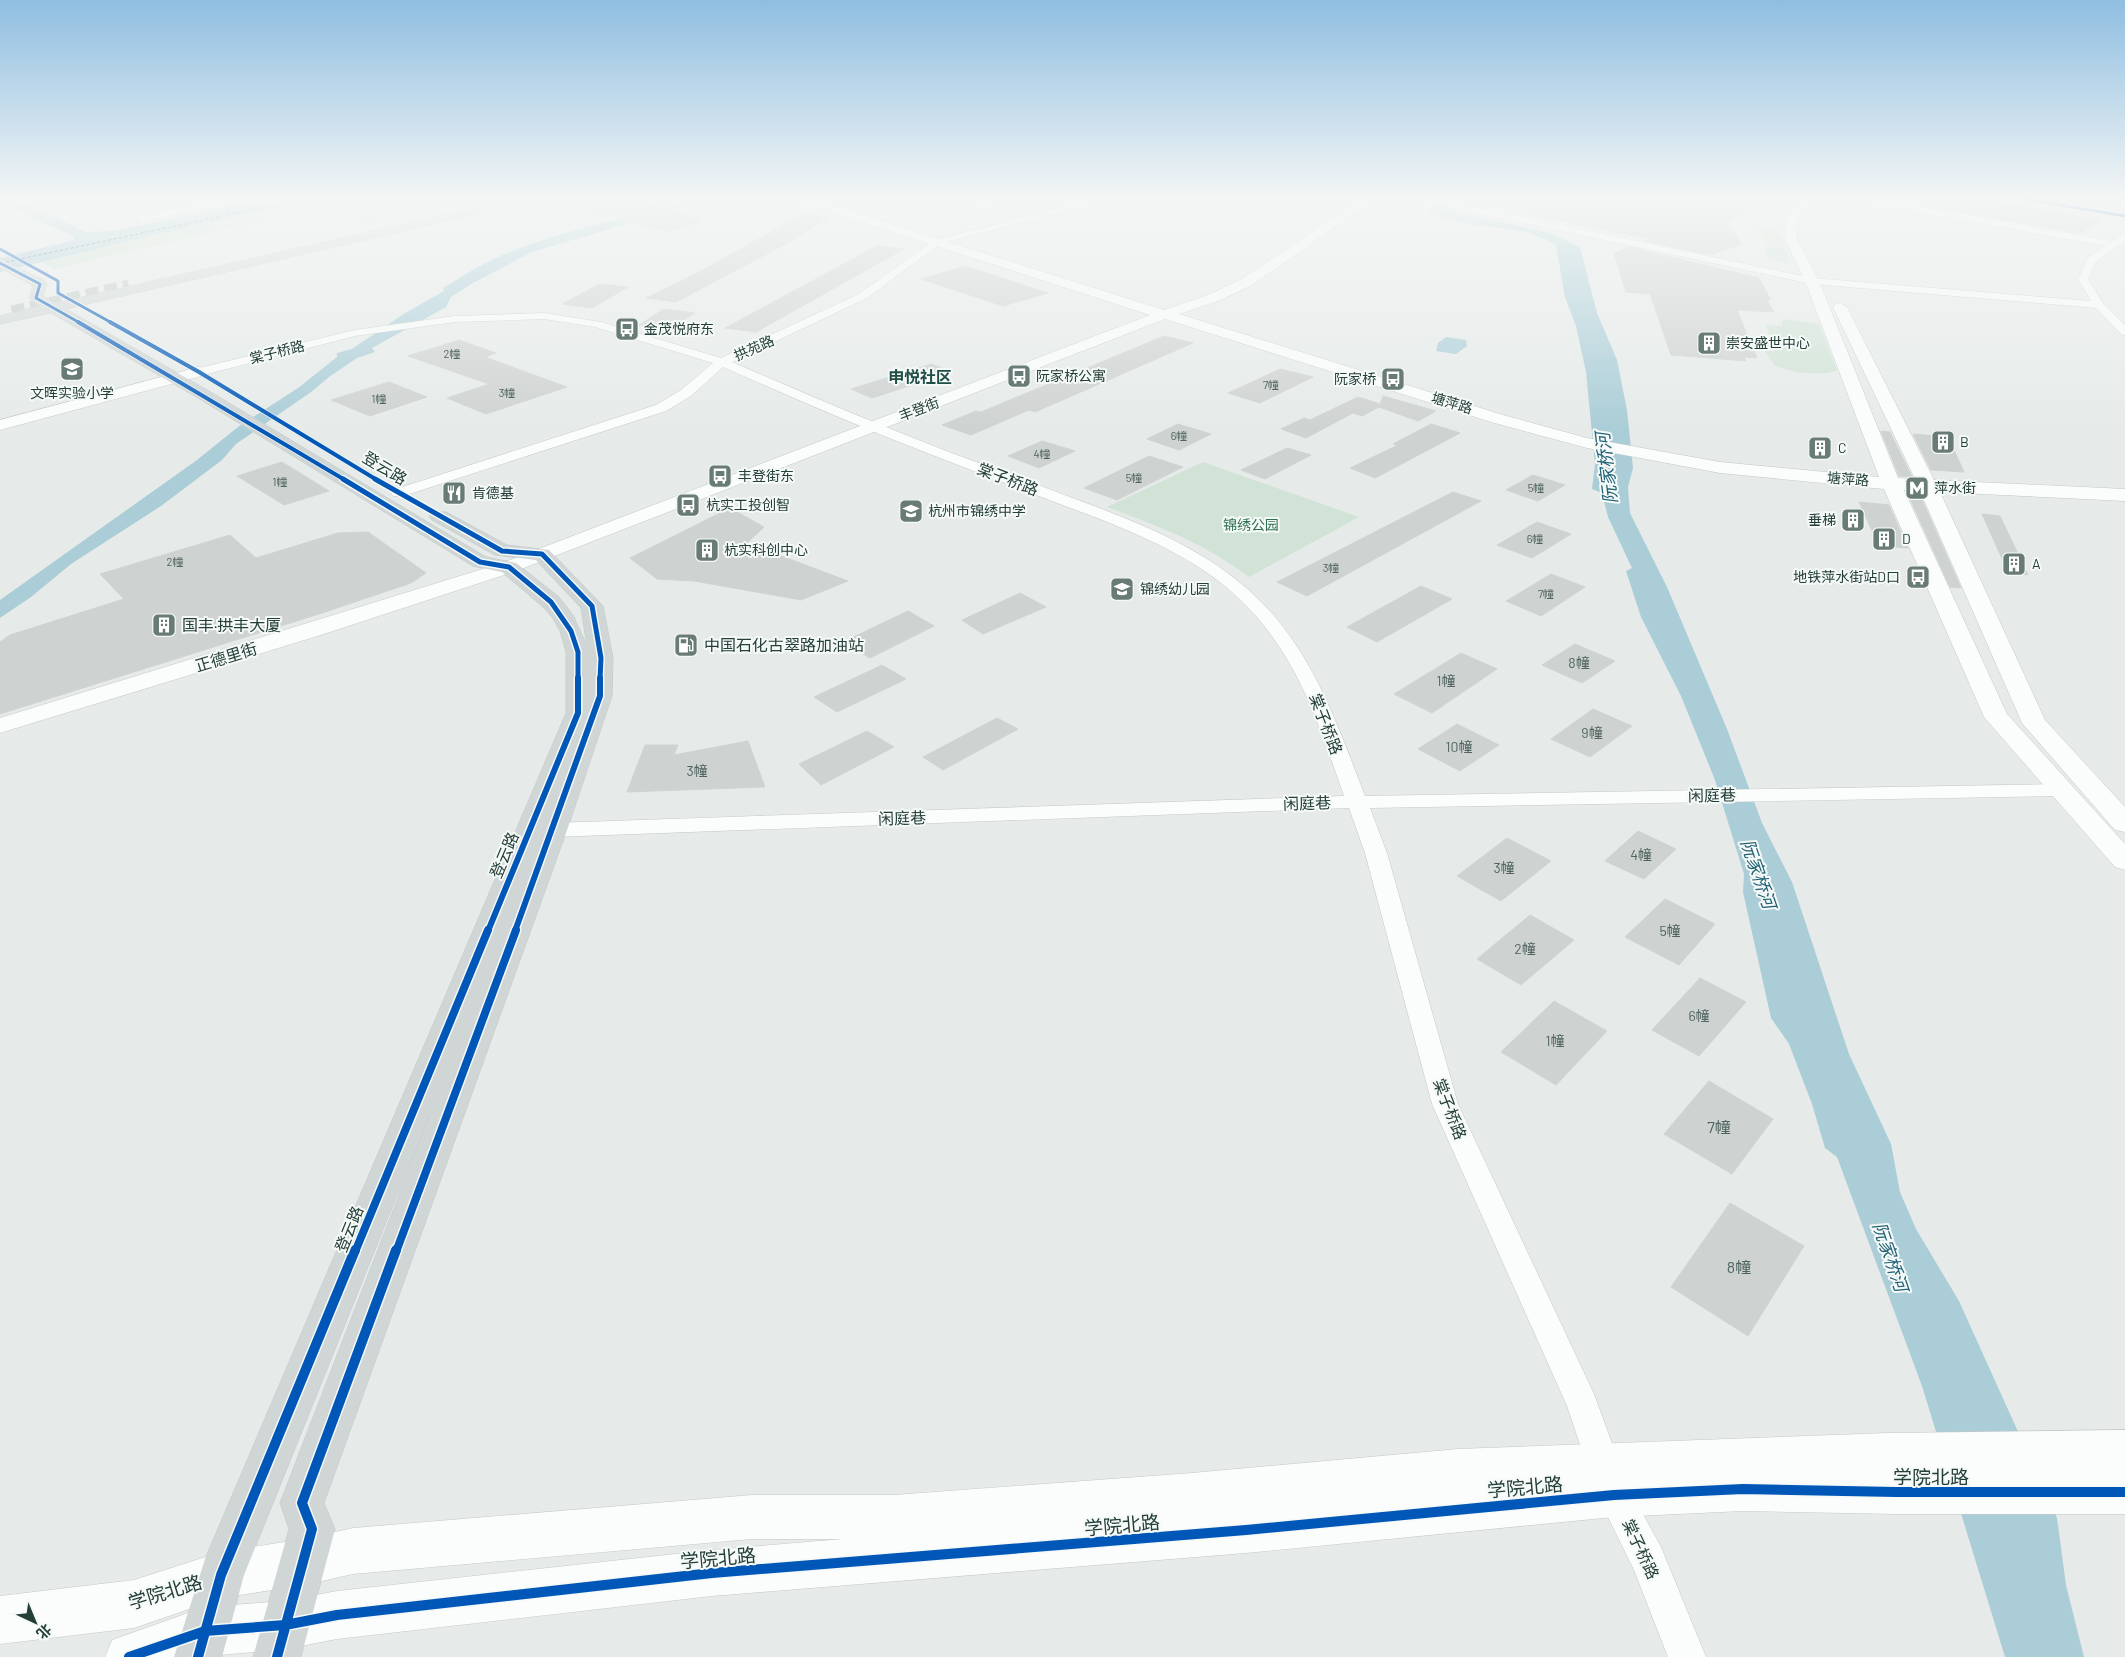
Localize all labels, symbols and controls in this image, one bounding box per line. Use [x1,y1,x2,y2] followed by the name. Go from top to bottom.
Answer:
[614,316,640,342] bus stop icon: 金茂悦府东
[644,320,714,337] place label: 金茂悦府东
[1696,330,1722,356] building icon: 崇安盛世中心
[731,331,776,364] street label: 拱苑路
[1726,334,1810,351] place label: 崇安盛世中心
[248,336,306,367] street label: 棠子桥路
[444,347,460,360] house number: 2幢
[59,356,85,382] school or university icon: 文晖实验小学
[1006,363,1032,389] bus stop icon: 阮家桥公寓
[1380,366,1406,392] bus stop icon: 阮家桥
[888,367,952,386] district label: 申悦社区
[1036,367,1106,384] place label: 阮家桥公寓
[1334,370,1376,387] place label: 阮家桥
[1263,378,1279,391] house number: 7幢
[30,384,114,401] place label: 文晖实验小学
[499,386,515,399] house number: 3幢
[1430,388,1475,417] street label: 塘萍路
[372,392,386,405] house number: 1幢
[896,393,941,424] street label: 丰登街
[1590,428,1621,505] water label: 阮家桥河
[1171,429,1187,442] house number: 6幢
[1930,429,1956,455] building icon: B
[1960,433,1969,450] place label: B
[1807,435,1833,461] building icon: C
[1838,439,1847,456] place label: C
[360,447,411,488] street label: 登云路
[1033,447,1051,460] house number: 4幢
[975,458,1041,499] street label: 棠子桥路
[707,463,733,489] bus stop icon: 丰登街东
[738,467,794,484] place label: 丰登街东
[1826,469,1870,488] street label: 塘萍路
[1126,471,1142,484] house number: 5幢
[273,475,287,488] house number: 1幢
[1904,475,1930,501] metro station icon: 萍水街
[1934,479,1976,496] place label: 萍水街
[441,480,467,506] restaurant icon: 肯德基
[1528,481,1544,494] house number: 5幢
[472,484,514,501] place label: 肯德基
[675,492,701,518] bus stop icon: 杭实工投创智
[706,496,790,513] place label: 杭实工投创智
[898,498,924,524] school or university icon: 杭州市锦绣中学
[928,502,1026,519] place label: 杭州市锦绣中学
[1840,507,1866,533] building icon: 垂梯
[1808,511,1836,528] place label: 垂梯
[1223,516,1279,533] park label: 锦绣公园
[1871,526,1897,552] building icon: D
[1902,530,1911,547] place label: D
[1527,532,1543,545] house number: 6幢
[694,537,720,563] building icon: 杭实科创中心
[724,541,808,558] place label: 杭实科创中心
[2001,551,2027,577] building icon: A
[167,555,183,568] house number: 2幢
[2032,555,2041,572] place label: A
[1323,561,1339,574] house number: 3幢
[1905,564,1931,590] bus stop icon: 地铁萍水街站D口
[1793,568,1900,585] place label: 地铁萍水街站D口
[1109,576,1135,602] school or university icon: 锦绣幼儿园
[1140,580,1210,597] place label: 锦绣幼儿园
[1538,587,1554,600] house number: 7幢
[151,612,177,638] building icon: 国丰·拱丰大厦
[182,615,281,634] place label: 国丰·拱丰大厦
[673,632,699,658] fuel station icon: 中国石化古翠路加油站
[704,635,864,654] place label: 中国石化古翠路加油站
[192,638,259,675] street label: 正德里街
[1568,654,1590,671] house number: 8幢
[1437,672,1455,689] house number: 1幢
[1306,691,1347,757] street label: 棠子桥路
[1581,724,1603,741] house number: 9幢
[1446,738,1472,755] house number: 10幢
[686,762,708,779] house number: 3幢
[1688,785,1736,804] street label: 闲庭巷
[1283,792,1331,813] street label: 闲庭巷
[878,807,926,828] street label: 闲庭巷
[485,829,522,881] street label: 登云路
[1737,836,1782,914] water label: 阮家桥河
[1630,846,1652,863] house number: 4幢
[1493,859,1515,876] house number: 3幢
[1659,922,1681,939] house number: 5幢
[1514,940,1536,957] house number: 2幢
[1688,1007,1710,1024] house number: 6幢
[1546,1032,1564,1049] house number: 1幢
[1430,1076,1471,1142] street label: 棠子桥路
[1707,1117,1731,1136] house number: 7幢
[331,1203,366,1255] street label: 登云路
[1869,1219,1914,1297] water label: 阮家桥河
[1727,1257,1751,1276] house number: 8幢
[1893,1465,1969,1488] street label: 学院北路
[1486,1472,1564,1501] street label: 学院北路
[1083,1510,1161,1539] street label: 学院北路
[1619,1516,1664,1582] street label: 棠子桥路
[679,1543,757,1572] street label: 学院北路
[125,1569,205,1614] street label: 学院北路
[10,1597,60,1647] north arrow
[33,1621,55,1643] text: 北

